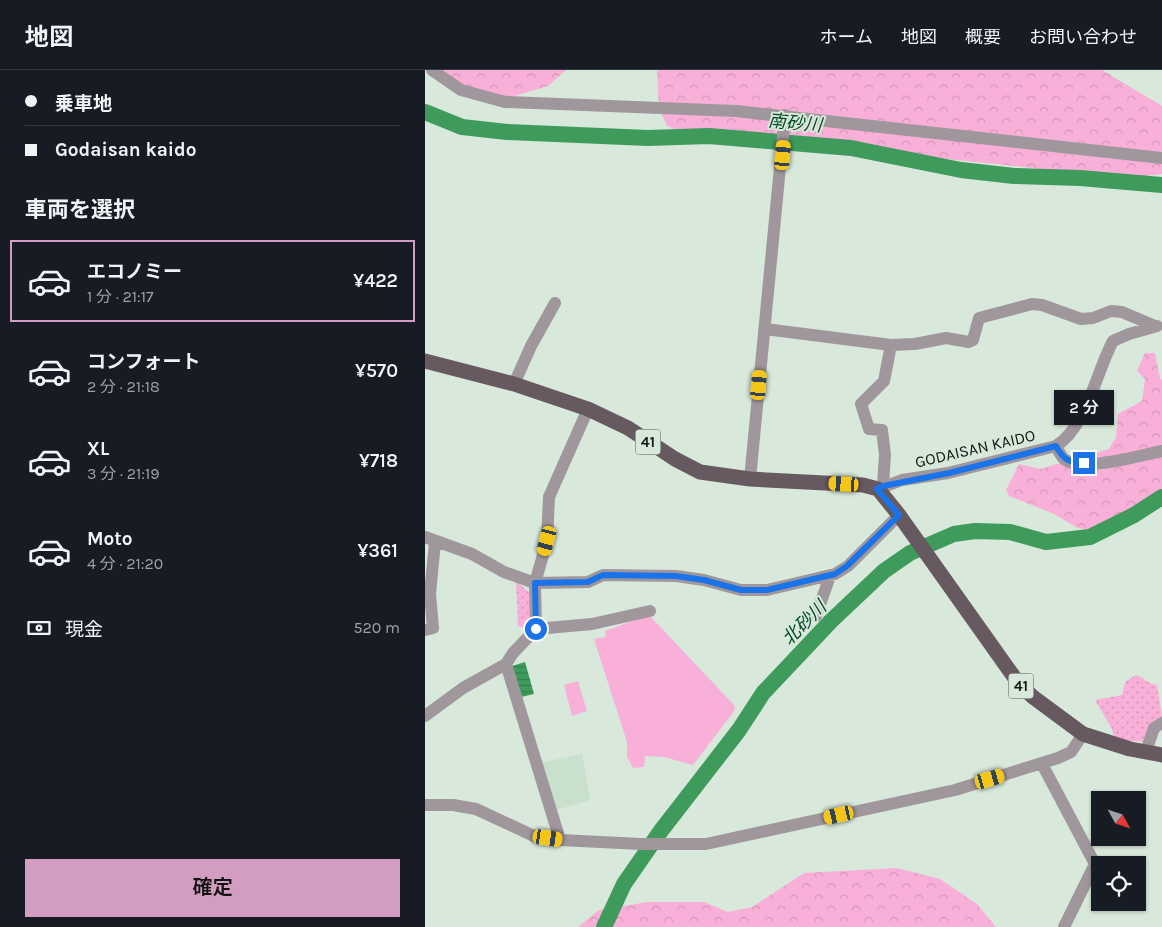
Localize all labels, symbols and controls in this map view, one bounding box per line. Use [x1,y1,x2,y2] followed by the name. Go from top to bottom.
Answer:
[25,23,73,51] text: 地図
[820,26,873,48] text: ホーム
[901,26,937,48] text: 地図
[965,26,1001,48] text: 概要
[1029,26,1137,48] text: お問い合わせ
[55,93,112,115] text: 乗車地
[767,110,825,136] water label: 南砂川
[55,139,196,161] text: Godaisan kaido
[774,139,791,171] car
[25,197,135,223] text: 車両を選択
[27,259,72,304] icon: car
[87,261,182,283] text: エコノミー
[353,270,398,292] text: ¥422
[87,287,154,306] text: 1 分 · 21:17
[27,349,72,394] icon: car
[87,351,200,373] text: コンフォート
[355,360,398,382] text: ¥570
[750,369,767,401] car
[87,377,160,396] text: 2 分 · 21:18
[1054,390,1114,426] callout: 2 分
[1069,398,1099,417] text: 2 分
[913,425,1037,472] street label: GODAISAN KAIDO
[635,430,661,454] road number: 41
[87,438,109,460] text: XL
[27,439,72,484] icon: car
[359,450,398,472] text: ¥718
[1073,452,1095,474] route end
[87,464,160,483] text: 3 分 · 21:19
[828,476,859,492] car
[535,525,558,557] car
[87,528,133,550] text: Moto
[27,529,72,574] icon: car
[357,540,398,562] text: ¥361
[87,554,163,573] text: 4 分 · 21:20
[777,595,832,650] water label: 北砂川
[25,614,53,642] icon: cash
[353,618,400,637] text: 520 m
[525,618,547,640] route start
[65,619,103,641] text: 現金
[1009,674,1033,698] road number: 41
[973,768,1006,790] car
[1091,791,1146,846] north arrow
[1091,791,1146,911] map controls
[822,804,855,826] car
[532,828,563,848] car
[1091,856,1146,911] button: locate
[25,859,400,917] button: 確定

